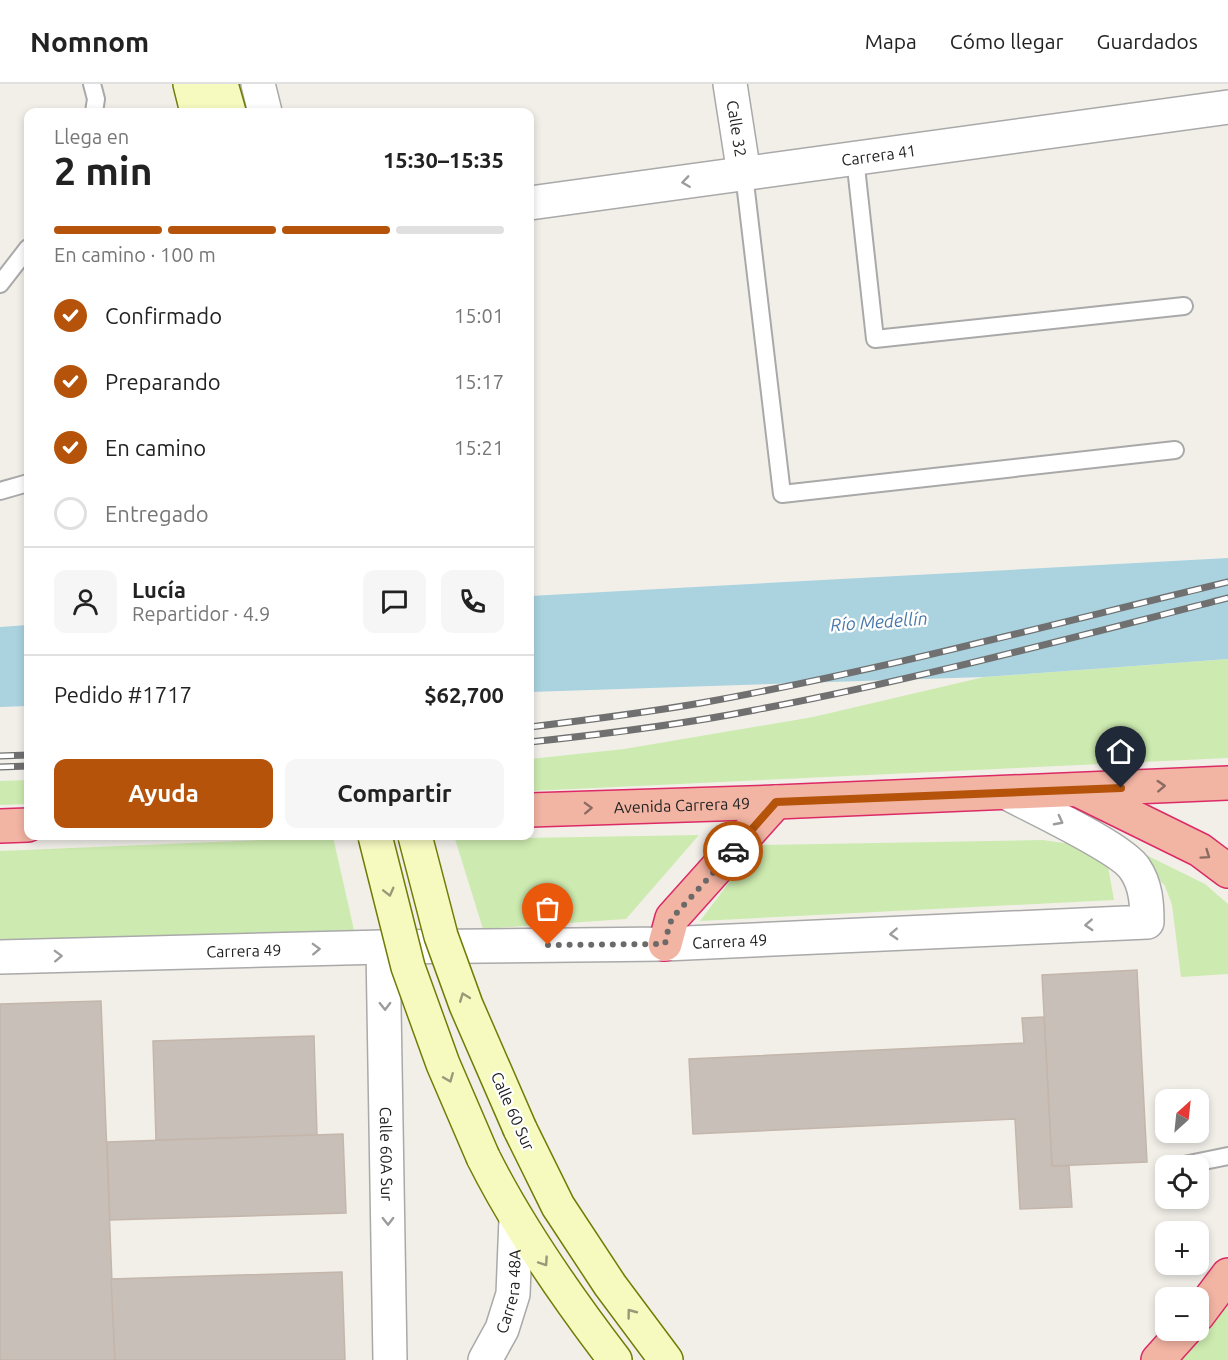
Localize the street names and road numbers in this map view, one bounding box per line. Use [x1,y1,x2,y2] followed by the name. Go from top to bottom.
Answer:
[724,99,750,158] street label: Calle 32
[840,141,917,169] street label: Carrera 41
[614,794,750,816] street label: Avenida Carrera 49
[692,930,768,952] street label: Carrera 49
[206,941,282,961] street label: Carrera 49
[488,1069,538,1153] street label: Calle 60 Sur
[377,1106,396,1201] street label: Calle 60A Sur
[492,1248,524,1336] street label: Carrera 48A

